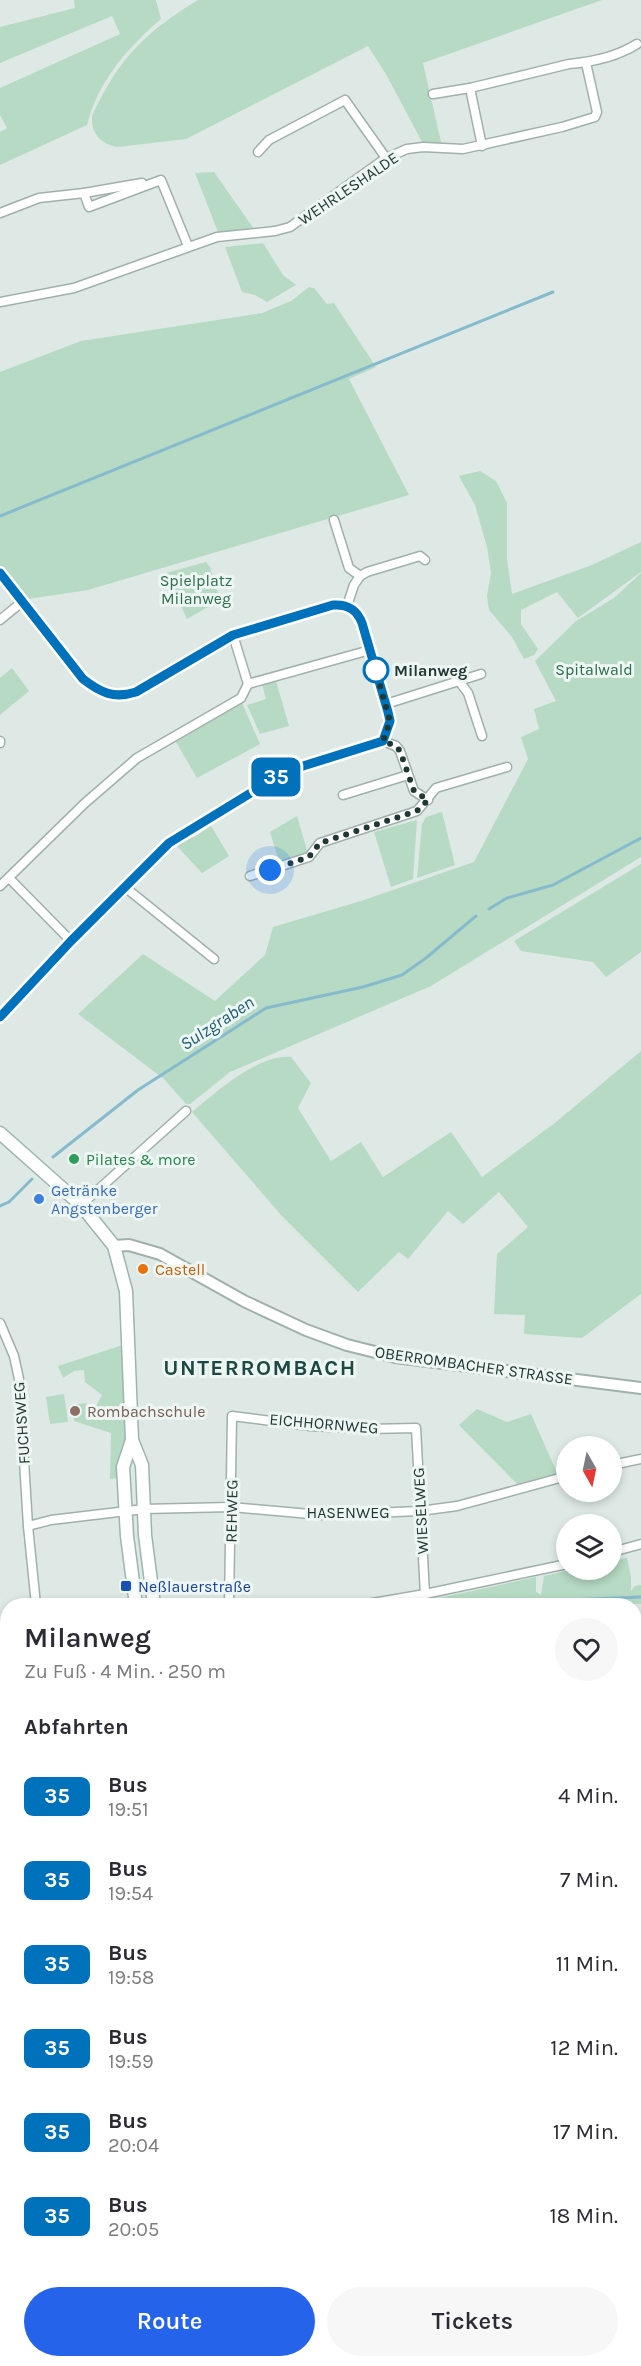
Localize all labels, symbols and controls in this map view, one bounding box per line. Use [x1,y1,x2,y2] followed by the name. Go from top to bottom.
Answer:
[295,148,402,229] street label: WEHRLESHALDE
[160,571,232,608] park label: Spielplatz Milanweg
[363,657,389,683] marker: Milanweg
[555,660,633,679] park label: Spitalwald
[394,661,467,680] place label: Milanweg
[249,758,303,796] line badge: 35
[263,765,289,789] text: 35
[255,855,285,885] your location
[176,991,258,1055] water label: Sulzgraben
[86,1150,196,1169] place label: Pilates & more
[67,1152,81,1166] marker: Pilates & more
[51,1181,158,1218] place label: Getränke Angstenberger
[32,1192,46,1206] marker: Getränke Angstenberger
[155,1260,205,1279] place label: Castell
[136,1262,150,1276] marker: Castell
[374,1342,574,1389] street label: OBERROMBACHER STRASSE
[163,1355,357,1381] district label: UNTERROMBACH
[9,1381,34,1465] street label: FUCHSWEG
[87,1402,205,1421] place label: Rombachschule
[68,1404,82,1418] marker: Rombachschule
[269,1409,379,1438] street label: EICHHORNWEG
[556,1436,622,1502] north arrow
[556,1436,622,1580] map controls
[409,1467,432,1555] street label: WIESELWEG
[221,1479,242,1543] street label: REHWEG
[306,1503,390,1522] street label: HASENWEG
[556,1514,622,1580] button: layers
[138,1577,251,1596] place label: Neßlauerstraße
[119,1579,133,1593] marker: Neßlauerstraße
[555,1618,618,1681] button: heart
[24,1621,151,1654] text: Milanweg
[24,1660,226,1683] text: Zu Fuß · 4 Min. · 250 m
[24,1714,129,1740] text: Abfahrten
[108,1772,148,1798] text: Bus
[558,1783,618,1809] text: 4 Min.
[44,1784,70,1808] text: 35
[108,1798,149,1821] text: 19:51
[108,1856,148,1882] text: Bus
[560,1867,618,1893] text: 7 Min.
[44,1868,70,1892] text: 35
[108,1882,153,1905] text: 19:54
[108,1940,148,1966] text: Bus
[556,1951,618,1977] text: 11 Min.
[44,1952,70,1976] text: 35
[108,1966,154,1989] text: 19:58
[108,2024,148,2050] text: Bus
[550,2035,618,2061] text: 12 Min.
[44,2036,70,2060] text: 35
[108,2050,154,2073] text: 19:59
[108,2108,148,2134] text: Bus
[553,2119,618,2145] text: 17 Min.
[44,2120,70,2144] text: 35
[108,2134,159,2157] text: 20:04
[108,2192,148,2218] text: Bus
[550,2203,618,2229] text: 18 Min.
[44,2204,70,2228] text: 35
[108,2218,159,2241] text: 20:05
[24,2287,315,2356] button: Route
[327,2287,618,2356] button: Tickets

